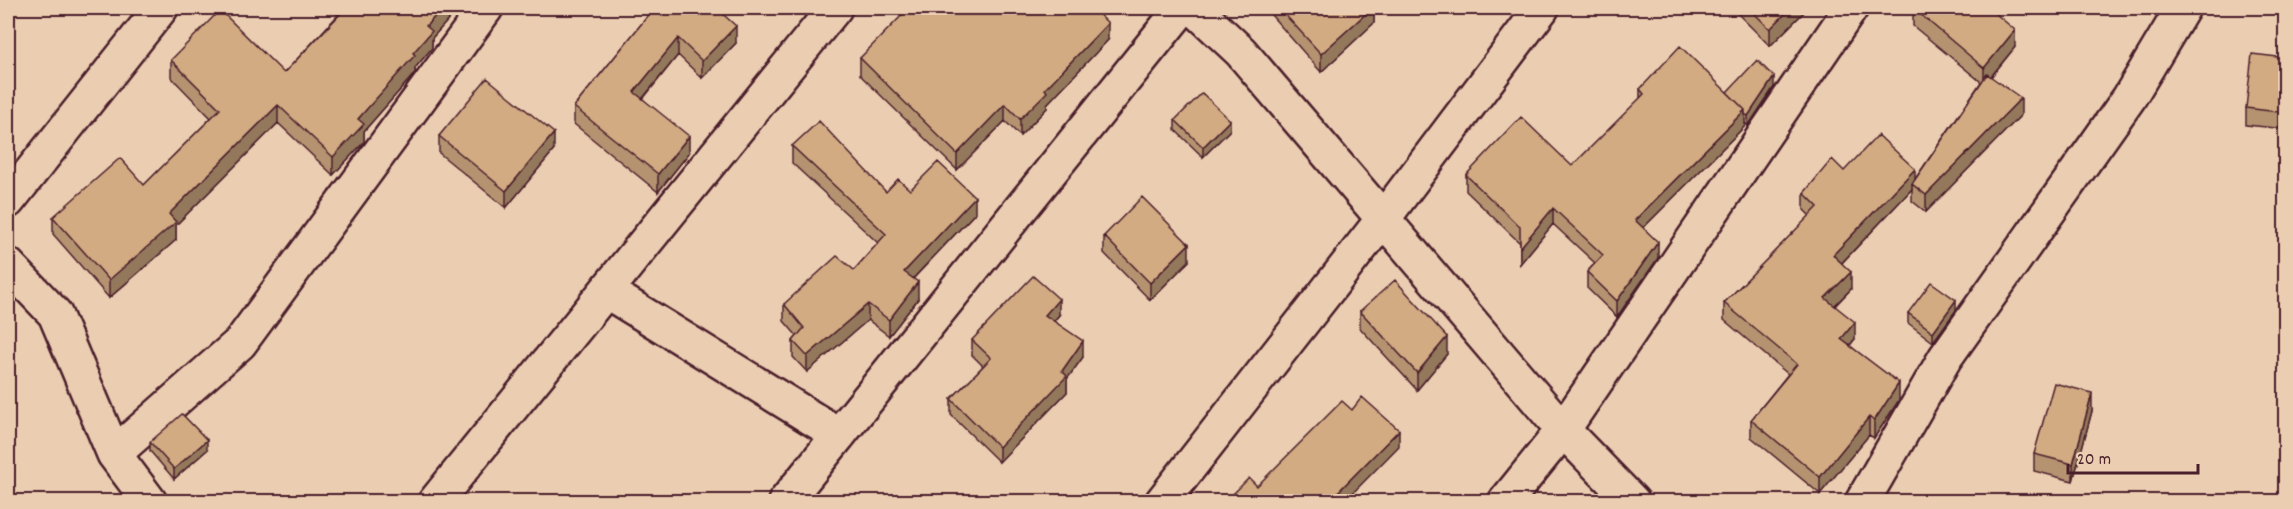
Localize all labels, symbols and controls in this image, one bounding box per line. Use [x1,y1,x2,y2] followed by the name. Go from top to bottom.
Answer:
[2068,437,2198,475] scale bar
[2077,448,2111,473] text: 20 m

